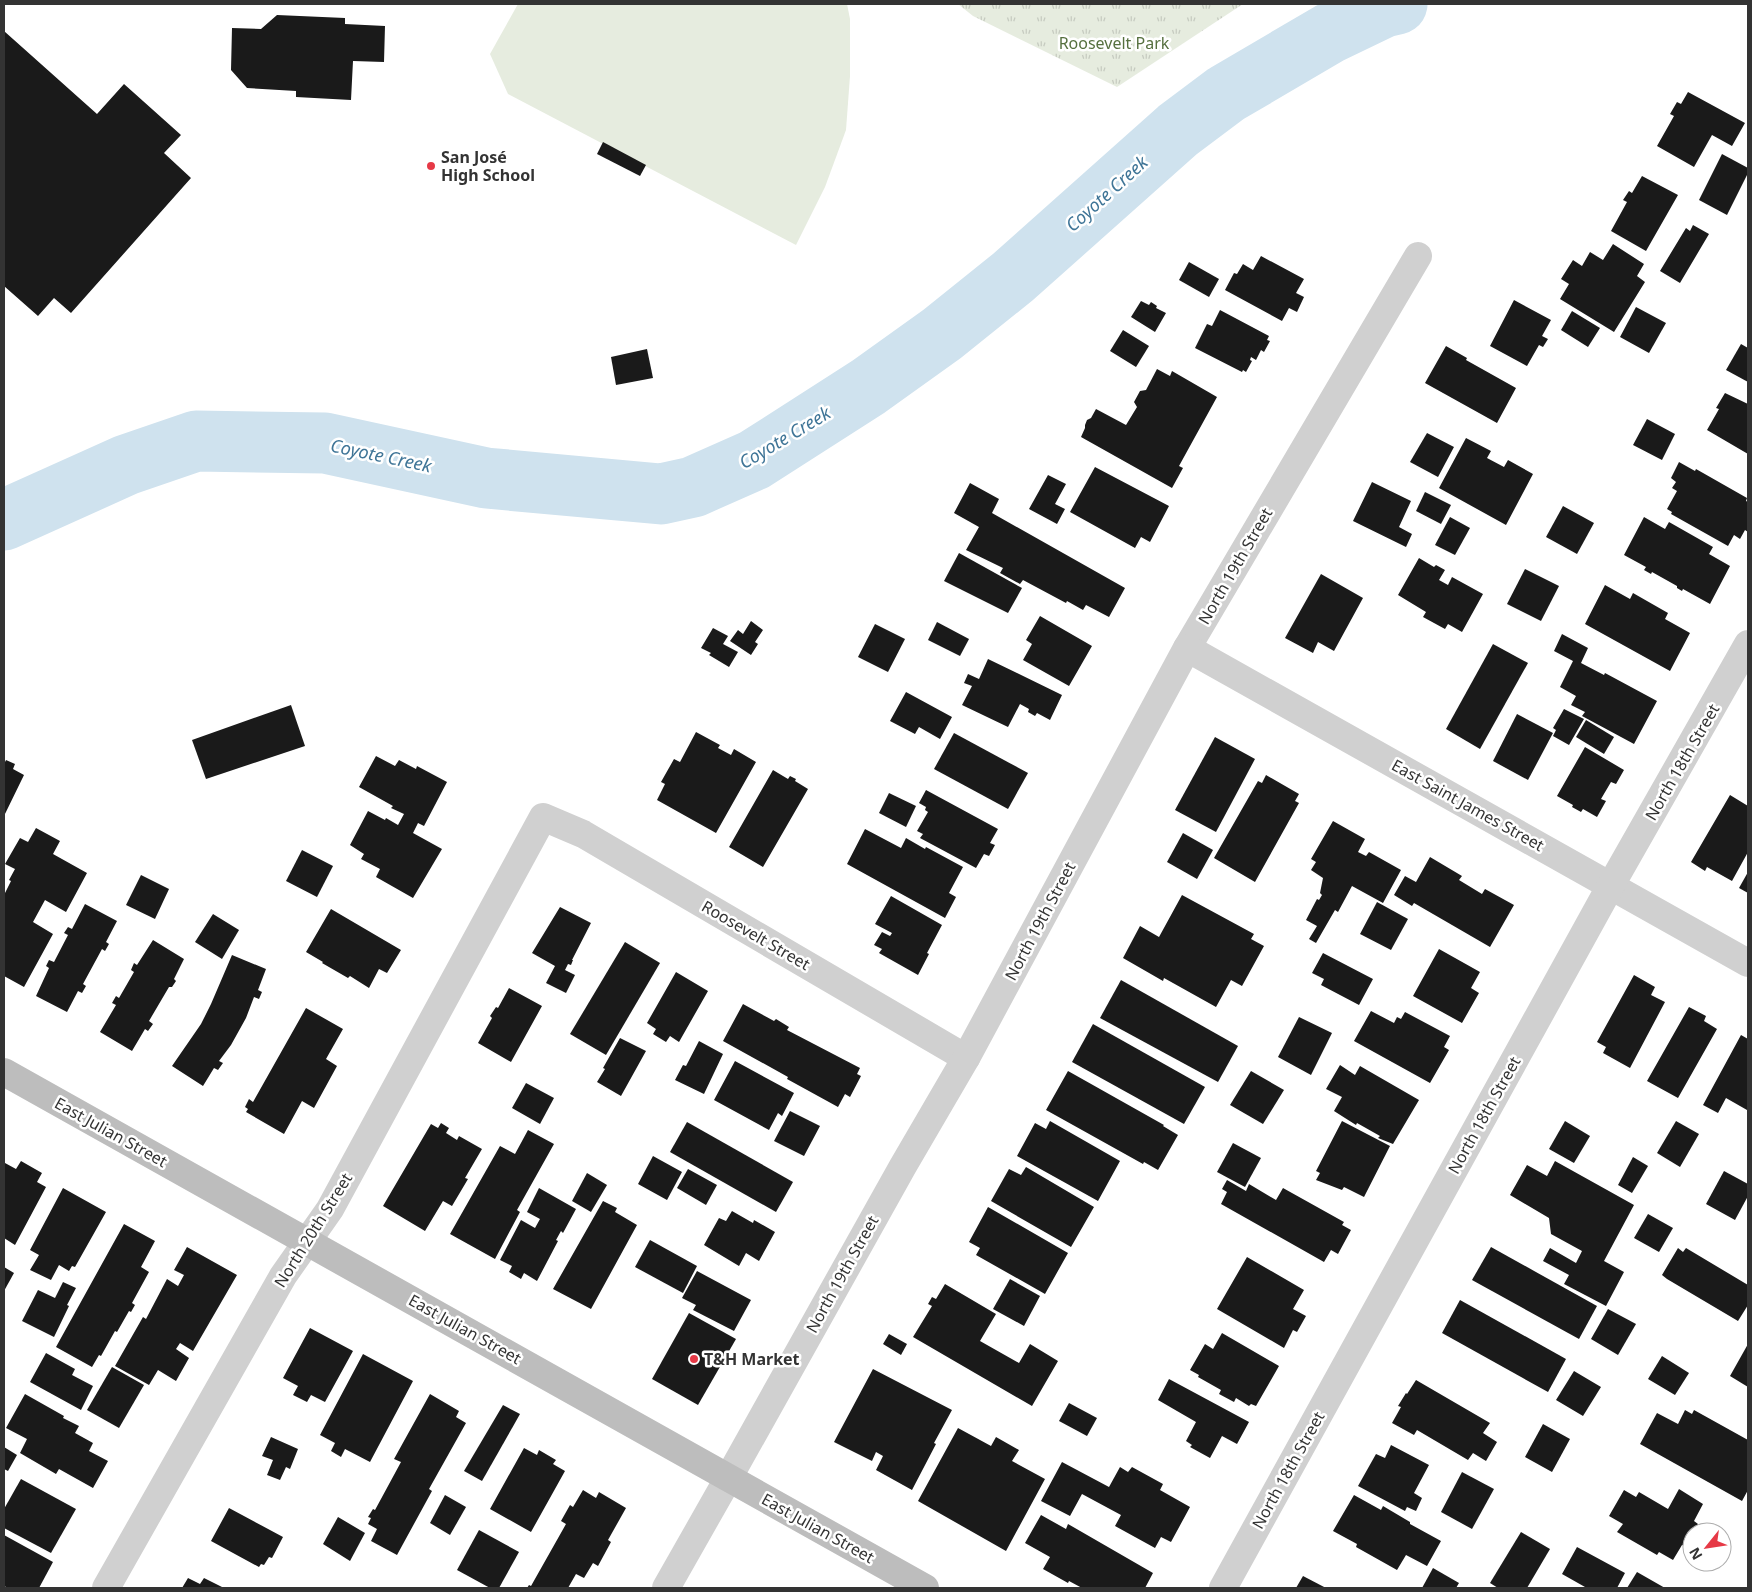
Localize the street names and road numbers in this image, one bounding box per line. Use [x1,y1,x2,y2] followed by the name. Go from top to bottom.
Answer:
[1193,504,1277,628] street label: North 19th Street
[1640,700,1724,824] street label: North 18th Street
[1388,754,1548,856] street label: East Saint James Street
[1000,858,1081,984] street label: North 19th Street
[698,895,814,975] street label: Roosevelt Street
[1443,1052,1526,1178] street label: North 18th Street
[51,1092,171,1172] street label: East Julian Street
[269,1168,357,1291] street label: North 20th Street
[801,1211,884,1337] street label: North 19th Street
[405,1289,525,1369] street label: East Julian Street
[1247,1407,1330,1533] street label: North 18th Street
[758,1488,878,1568] street label: East Julian Street

